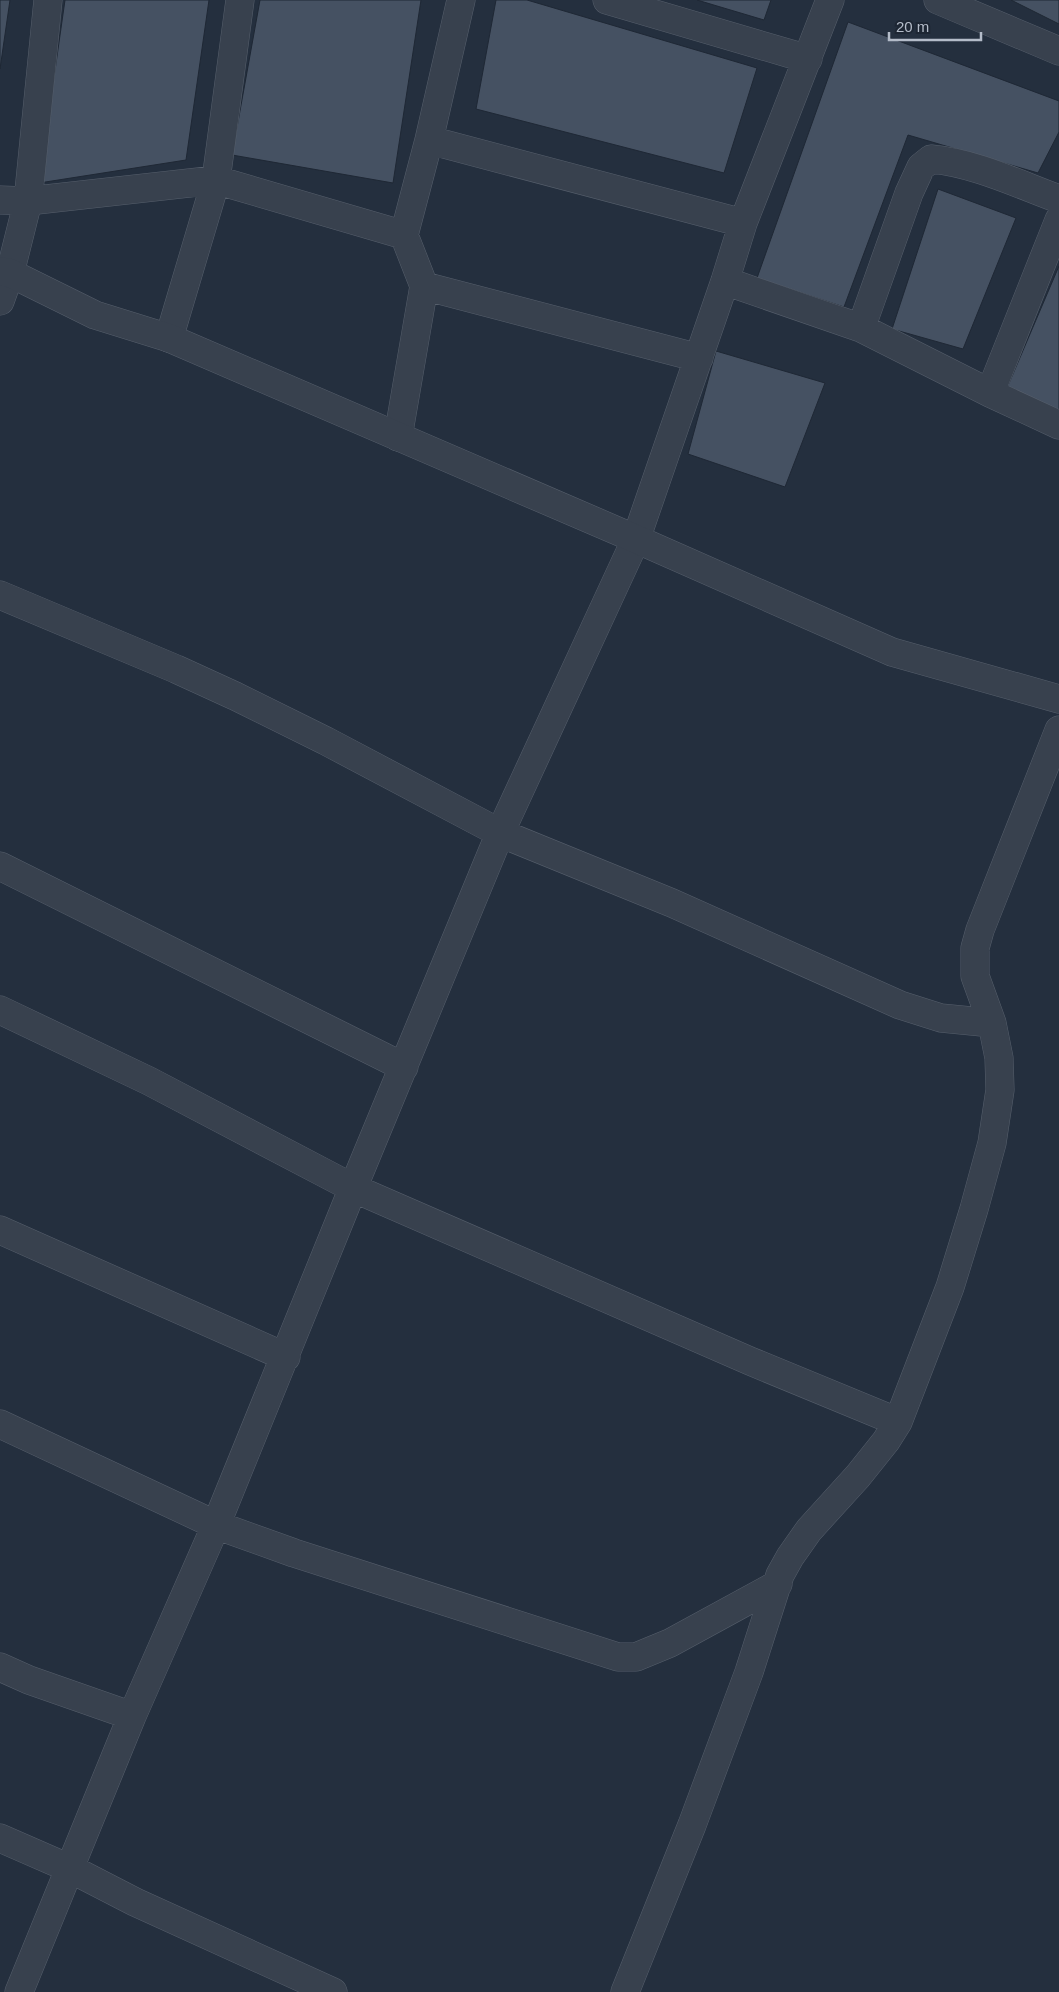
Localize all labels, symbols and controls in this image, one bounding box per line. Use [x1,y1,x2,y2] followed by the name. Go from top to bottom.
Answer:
[889,10,982,42] scale bar
[896,18,929,35] text: 20 m

